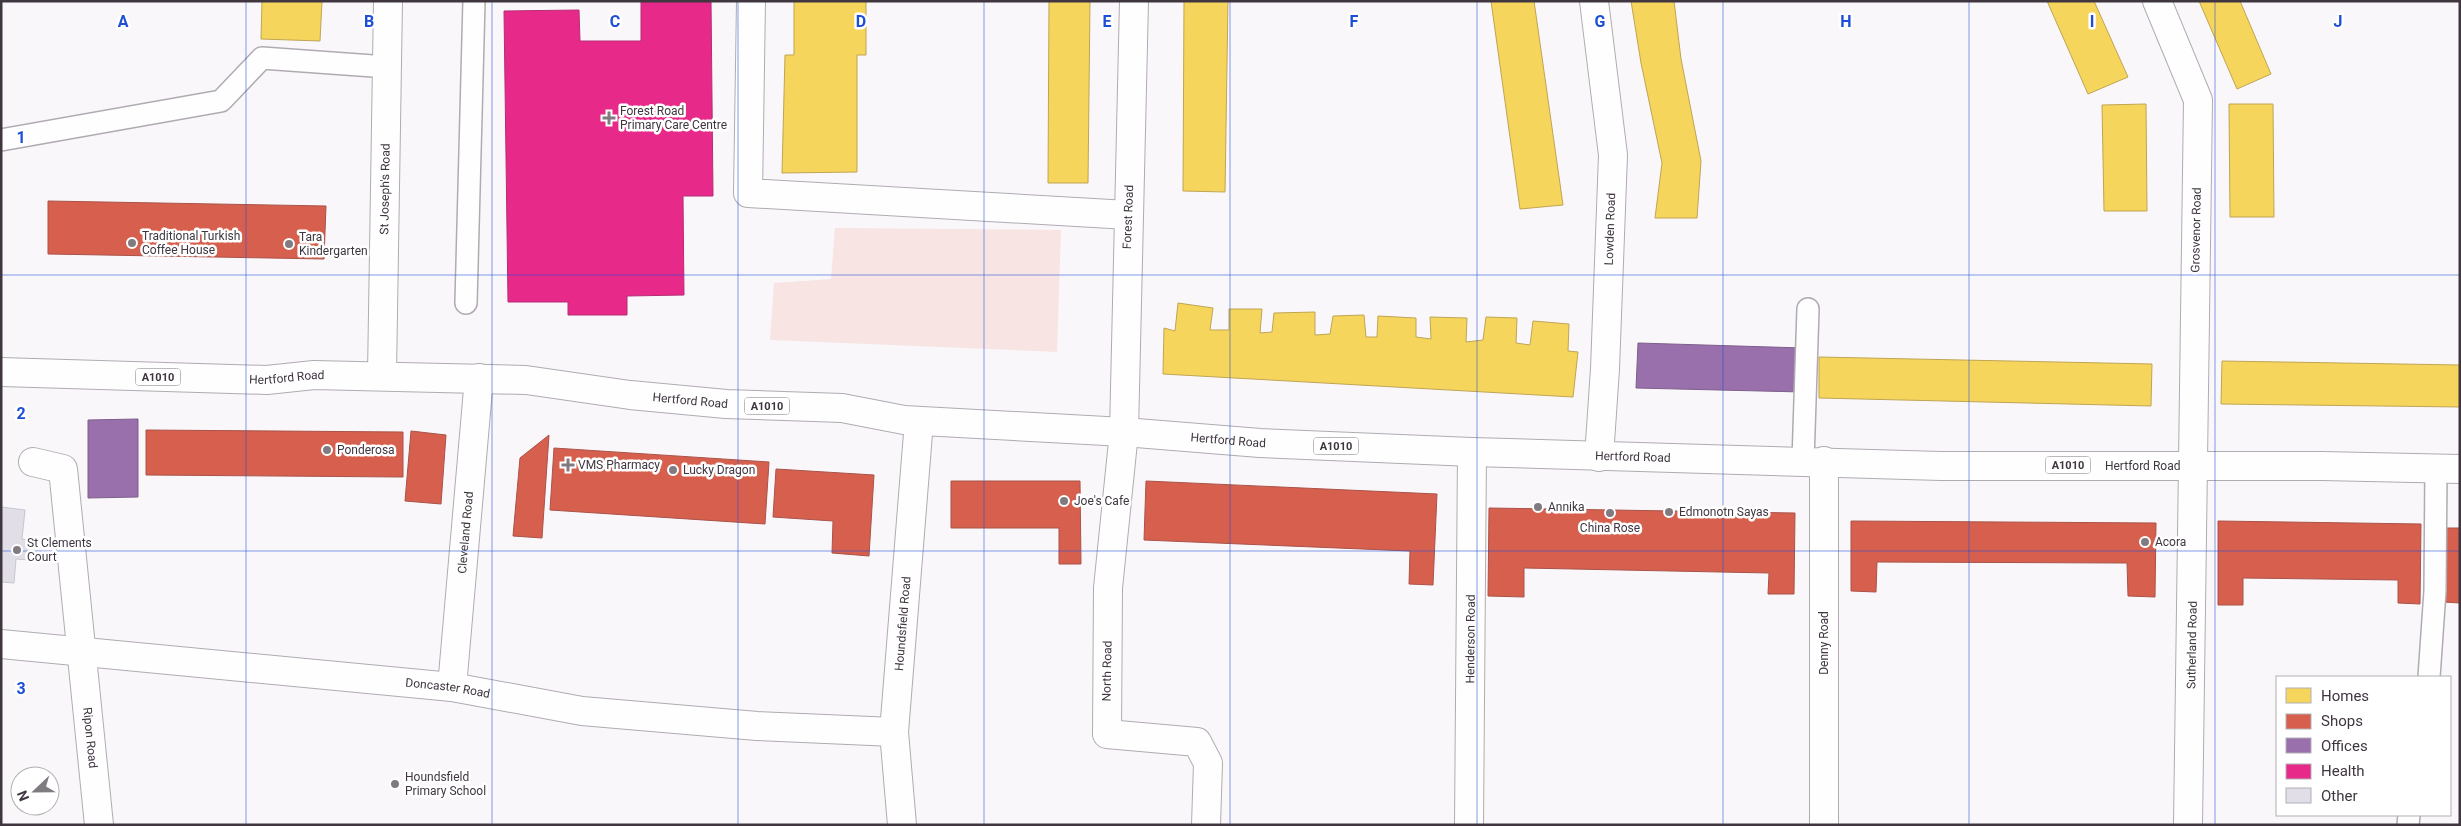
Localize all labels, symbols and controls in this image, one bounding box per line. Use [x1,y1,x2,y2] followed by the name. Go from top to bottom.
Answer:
[118,12,129,31] text: A
[364,12,374,31] text: B
[610,12,620,31] text: C
[856,12,866,31] text: D
[1103,12,1112,31] text: E
[1350,12,1359,31] text: F
[1595,12,1606,31] text: G
[1840,12,1852,31] text: H
[2090,12,2094,31] text: I
[2334,12,2342,31] text: J
[620,104,727,132] place label: Forest Road Primary Care Centre
[602,111,616,125] marker: Forest Road Primary Care Centre
[16,128,26,147] text: 1
[377,143,393,235] street label: St Joseph's Road
[1120,185,1136,249] street label: Forest Road
[2188,187,2204,273] street label: Grosvenor Road
[1602,192,1618,266] street label: Lowden Road
[142,229,240,257] place label: Traditional Turkish Coffee House
[299,230,368,258] place label: Tara Kindergarten
[126,237,138,249] marker: Traditional Turkish Coffee House
[283,238,295,250] marker: Tara Kindergarten
[136,368,180,386] road number: A1010
[249,368,325,387] street label: Hertford Road
[652,390,728,411] street label: Hertford Road
[744,398,790,414] road number: A1010
[16,404,26,423] text: 2
[1190,430,1266,450] street label: Hertford Road
[1314,438,1358,454] road number: A1010
[337,443,395,457] place label: Ponderosa
[321,444,333,456] marker: Ponderosa
[1595,449,1671,465] street label: Hertford Road
[2046,456,2090,474] road number: A1010
[578,458,660,472] place label: VMS Pharmacy
[562,459,574,471] marker: VMS Pharmacy
[2105,459,2180,473] street label: Hertford Road
[683,463,755,477] place label: Lucky Dragon
[667,464,679,476] marker: Lucky Dragon
[455,491,476,574] street label: Cleveland Road
[1074,494,1129,508] place label: Joe's Cafe
[1058,495,1070,507] marker: Joe's Cafe
[1548,500,1585,514] place label: Annika
[1532,501,1544,513] marker: Annika
[1679,505,1769,519] place label: Edmonotn Sayas
[1663,506,1675,518] marker: Edmonotn Sayas
[1604,507,1616,519] marker: China Rose
[1580,521,1640,535] place label: China Rose
[2155,535,2186,549] place label: Acora
[27,536,92,564] place label: St Clements Court
[2139,536,2151,548] marker: Acora
[11,544,23,556] marker: St Clements Court
[892,576,913,672] street label: Houndsfield Road
[1463,594,1478,684] street label: Henderson Road
[2184,601,2200,689] street label: Sutherland Road
[1817,611,1831,675] street label: Denny Road
[1099,640,1115,702] street label: North Road
[405,676,491,701] street label: Doncaster Road
[2276,676,2451,816] legend
[16,679,26,698] text: 3
[2321,687,2369,705] text: Homes
[80,707,100,769] street label: Ripon Road
[2321,712,2363,730] text: Shops
[2321,737,2368,755] text: Offices
[2321,762,2365,780] text: Health
[10,766,60,816] north arrow
[405,770,486,798] place label: Houndsfield Primary School
[389,778,401,790] marker: Houndsfield Primary School
[2321,787,2358,805] text: Other
[14,788,32,803] text: N

